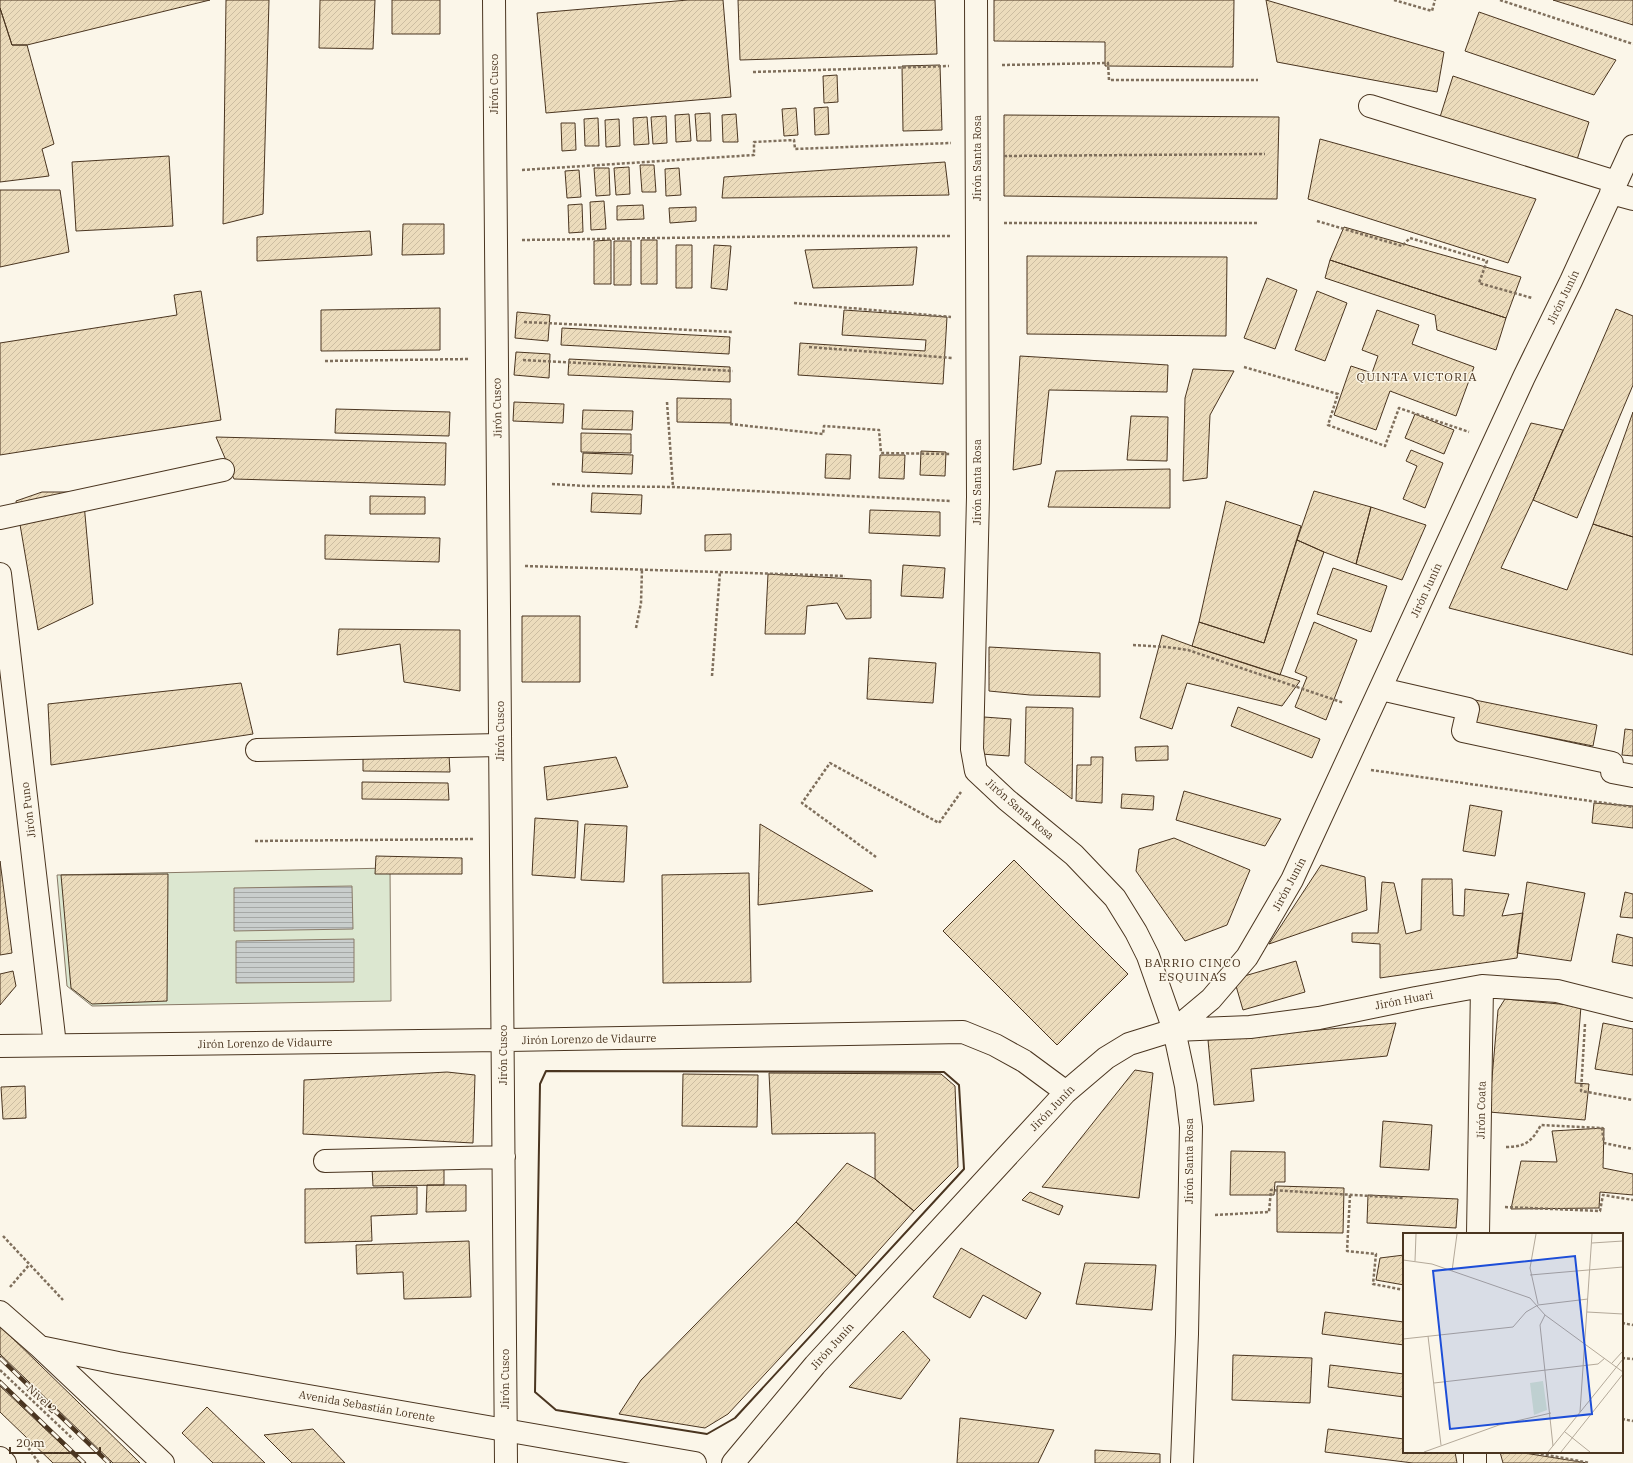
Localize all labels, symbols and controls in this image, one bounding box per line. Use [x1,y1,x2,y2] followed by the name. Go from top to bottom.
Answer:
[487,54,501,114] street label: Jirón Cusco
[970,115,984,201] street label: Jirón Santa Rosa
[1544,268,1582,326] street label: Jirón Junín
[1357,369,1477,384] district label: QUINTA VICTORIA
[489,378,505,438] street label: Jirón Cusco
[970,439,984,525] street label: Jirón Santa Rosa
[1407,561,1445,619] street label: Jirón Junín
[493,701,507,761] street label: Jirón Cusco
[983,776,1057,842] street label: Jirón Santa Rosa
[18,781,38,839] street label: Jirón Puno
[1269,855,1309,913] street label: Jirón Junín
[1144,955,1242,984] district label: BARRIO CINCO ESQUINAS
[1374,987,1435,1012] street label: Jirón Huari
[496,1025,510,1085] street label: Jirón Cusco
[522,1031,657,1047] street label: Jirón Lorenzo de Vidaurre
[198,1035,333,1051] street label: Jirón Lorenzo de Vidaurre
[1473,1081,1489,1139] street label: Jirón Coata
[1027,1082,1077,1134] street label: Jirón Junín
[1182,1118,1196,1204] street label: Jirón Santa Rosa
[1403,1233,1623,1453] inset map
[807,1320,857,1372] street label: Jirón Junín
[498,1349,512,1409] street label: Jirón Cusco
[24,1382,60,1416] street label: Nivel 2
[298,1387,436,1425] street label: Avenida Sebastián Lorente
[10,1429,100,1455] scale bar
[16,1435,45,1450] text: 20 m

